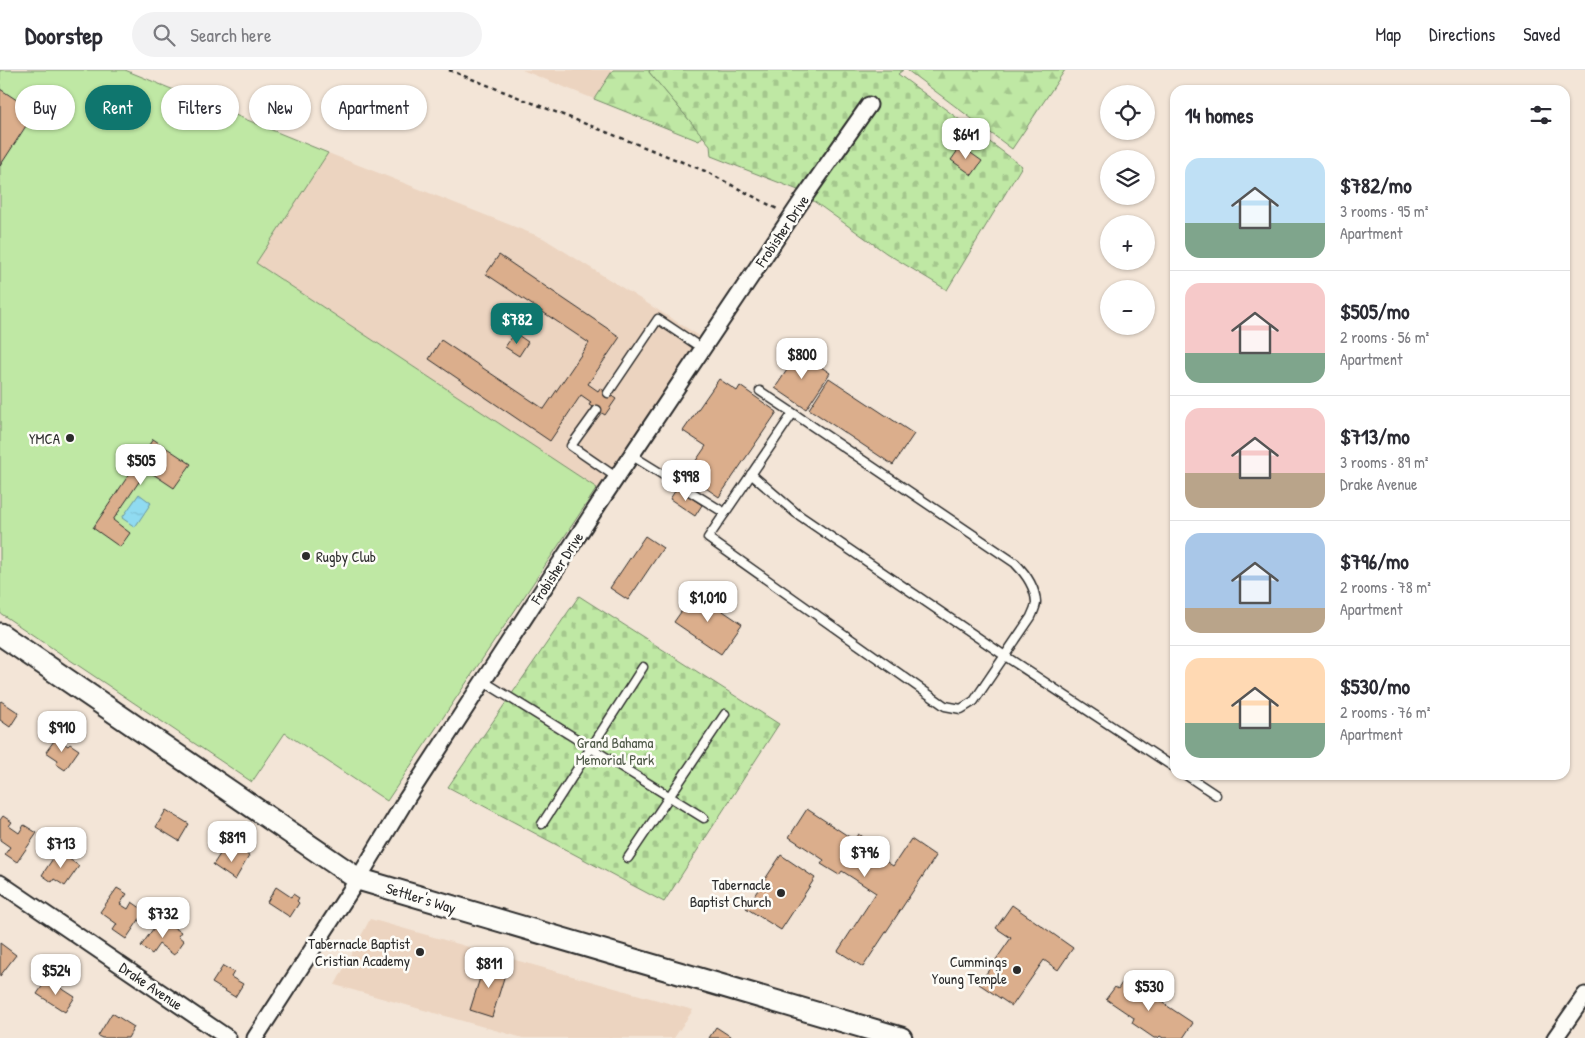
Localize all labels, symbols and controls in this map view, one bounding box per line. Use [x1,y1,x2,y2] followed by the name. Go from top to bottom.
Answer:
[132,12,482,57] search box
[25,19,102,51] text: Doorstep
[150,21,178,49] icon: search
[190,22,272,48] text: Search here
[1376,22,1401,47] text: Map
[1429,22,1495,47] text: Directions
[1523,22,1560,47] text: Saved
[15,85,75,130] chip: Buy
[85,85,151,130] chip: Rent
[161,85,239,130] chip: Filters
[249,85,311,130] chip: New
[321,85,427,130] chip: Apartment
[1100,85,1155,335] map controls
[1100,85,1155,140] button: locate
[1185,101,1253,130] text: 14 homes
[1527,101,1555,129] icon: filters
[936,118,996,160] pin: $641
[953,123,979,145] text: $641
[1100,150,1155,205] button: layers
[1340,171,1412,200] text: $782/mo
[1225,178,1285,238] icon: home
[750,191,814,272] street label: Frobisher Drive
[1340,200,1428,222] text: 3 rooms · 95 m²
[1100,215,1155,270] button: +
[1340,222,1403,244] text: Apartment
[1100,280,1155,335] button: −
[1340,297,1409,326] text: $505/mo
[487,302,547,345] pin: $782
[1225,303,1285,363] icon: home
[502,308,532,330] text: $782
[1340,326,1429,348] text: 2 rooms · 56 m²
[772,338,832,380] pin: $800
[787,343,817,365] text: $800
[1340,348,1403,370] text: Apartment
[1340,422,1410,451] text: $713/mo
[29,428,61,449] place label: YMCA
[1225,428,1285,488] icon: home
[64,432,76,444] marker: YMCA
[111,444,171,486] pin: $505
[127,449,155,471] text: $505
[1340,451,1429,473] text: 3 rooms · 89 m²
[656,460,716,502] pin: $998
[673,465,699,487] text: $998
[1340,473,1417,495] text: Drake Avenue
[525,528,588,609] street label: Frobisher Drive
[316,546,376,567] place label: Rugby Club
[1340,547,1409,576] text: $796/mo
[300,550,312,562] marker: Rugby Club
[1225,553,1285,613] icon: home
[1340,576,1431,598] text: 2 rooms · 78 m²
[667,580,749,623] pin: $1,010
[689,586,727,608] text: $1,010
[1340,598,1403,620] text: Apartment
[1340,672,1410,701] text: $530/mo
[1225,678,1285,738] icon: home
[1340,701,1430,723] text: 2 rooms · 76 m²
[32,710,92,753] pin: $910
[49,716,75,738] text: $910
[1340,723,1403,745] text: Apartment
[576,732,654,770] park label: Grand Bahama Memorial Park
[202,820,262,863] pin: $819
[31,826,91,869] pin: $713
[219,826,245,848] text: $819
[46,832,76,854] text: $713
[835,836,895,878] pin: $796
[851,841,879,863] text: $796
[690,874,771,912] place label: Tabernacle Baptist Church
[383,877,459,919] street label: Settler's Way
[775,887,787,899] marker: Tabernacle Baptist Church
[133,896,193,939] pin: $732
[148,902,178,924] text: $732
[308,933,411,971] place label: Tabernacle Baptist Cristian Academy
[414,946,426,958] marker: Tabernacle Baptist Cristian Academy
[459,946,519,989] pin: $811
[932,951,1007,989] place label: Cummings Young Temple
[476,952,502,974] text: $811
[26,954,86,996] pin: $524
[115,957,187,1015] street label: Drake Avenue
[42,959,70,981] text: $524
[1011,964,1023,976] marker: Cummings Young Temple
[1119,970,1179,1012] pin: $530
[1134,975,1164,997] text: $530

